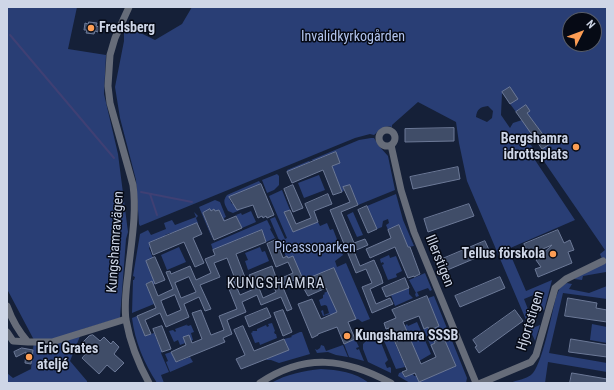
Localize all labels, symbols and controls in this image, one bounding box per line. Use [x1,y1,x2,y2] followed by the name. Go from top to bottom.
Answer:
[562,12,602,52] north arrow
[583,17,598,31] text: N
[99,20,155,36] place label: Fredsberg
[86,23,96,33] marker: Fredsberg
[301,29,405,45] park label: Invalidkyrkogården
[501,131,568,164] place label: Bergshamra idrottsplats
[571,142,581,152] marker: Bergshamra idrottsplats
[104,191,128,293] street label: Kungshamravägen
[421,232,457,290] street label: Illerstigen
[274,240,356,256] park label: Picassoparken
[461,246,545,262] place label: Tellus förskola
[548,249,558,259] marker: Tellus förskola
[227,275,325,293] district label: KUNGSHAMRA
[514,289,548,353] street label: Hjortstigen
[355,328,458,344] place label: Kungshamra SSSB
[342,331,352,341] marker: Kungshamra SSSB
[37,341,98,374] place label: Eric Grates ateljé
[24,352,34,362] marker: Eric Grates ateljé

